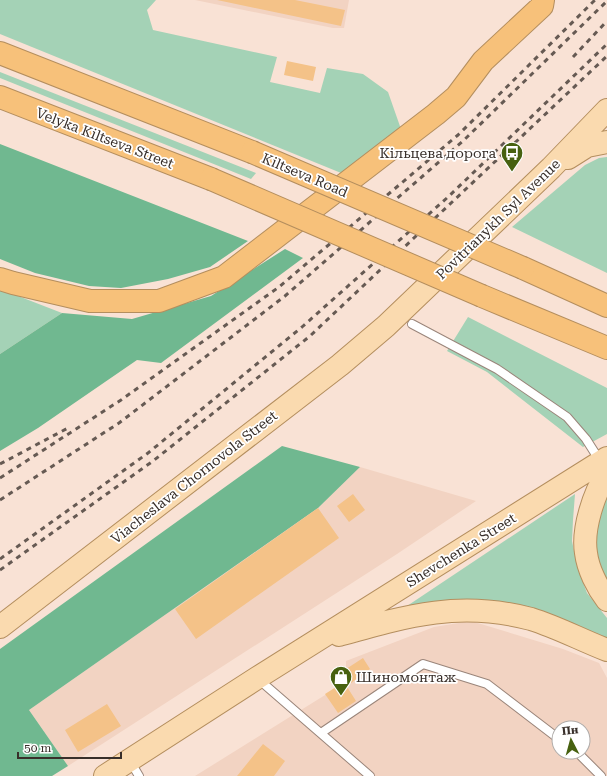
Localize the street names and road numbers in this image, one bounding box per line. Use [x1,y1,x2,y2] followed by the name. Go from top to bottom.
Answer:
[34,104,176,172] street label: Velyka Kiltseva Street
[260,150,350,200] street label: Kiltseva Road
[433,155,563,282] street label: Povitrianykh Syl Avenue
[108,407,280,547] street label: Viacheslava Chornovola Street
[403,510,519,590] street label: Shevchenka Street

